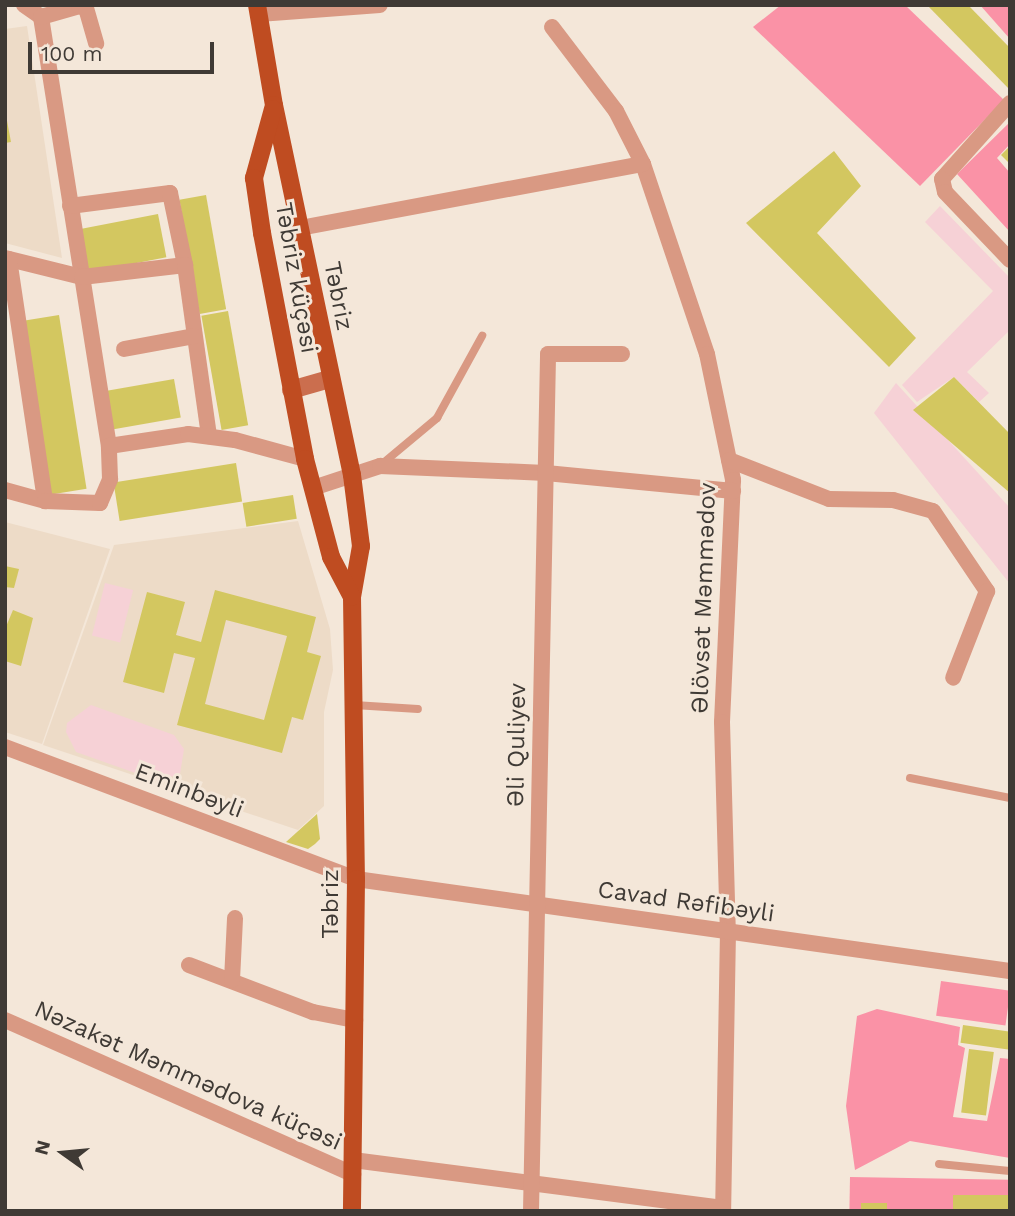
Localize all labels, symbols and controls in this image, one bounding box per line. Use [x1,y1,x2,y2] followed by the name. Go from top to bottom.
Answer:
[32,28,217,72] scale bar
[41,41,103,66] text: 100 m
[269,200,323,356] street label: Təbriz küçəsi
[317,259,359,333] street label: Təbriz
[686,482,722,714] street label: Əlövsət Məmmədov
[502,683,532,807] street label: Əli Quliyev
[131,757,247,825] street label: Eminbəyli
[317,869,345,939] street label: Təbriz
[596,875,776,929] street label: Cavad Rəfibəyli
[30,995,346,1157] street label: Nəzakət Məmmədova küçəsi
[28,1118,98,1188] north arrow

